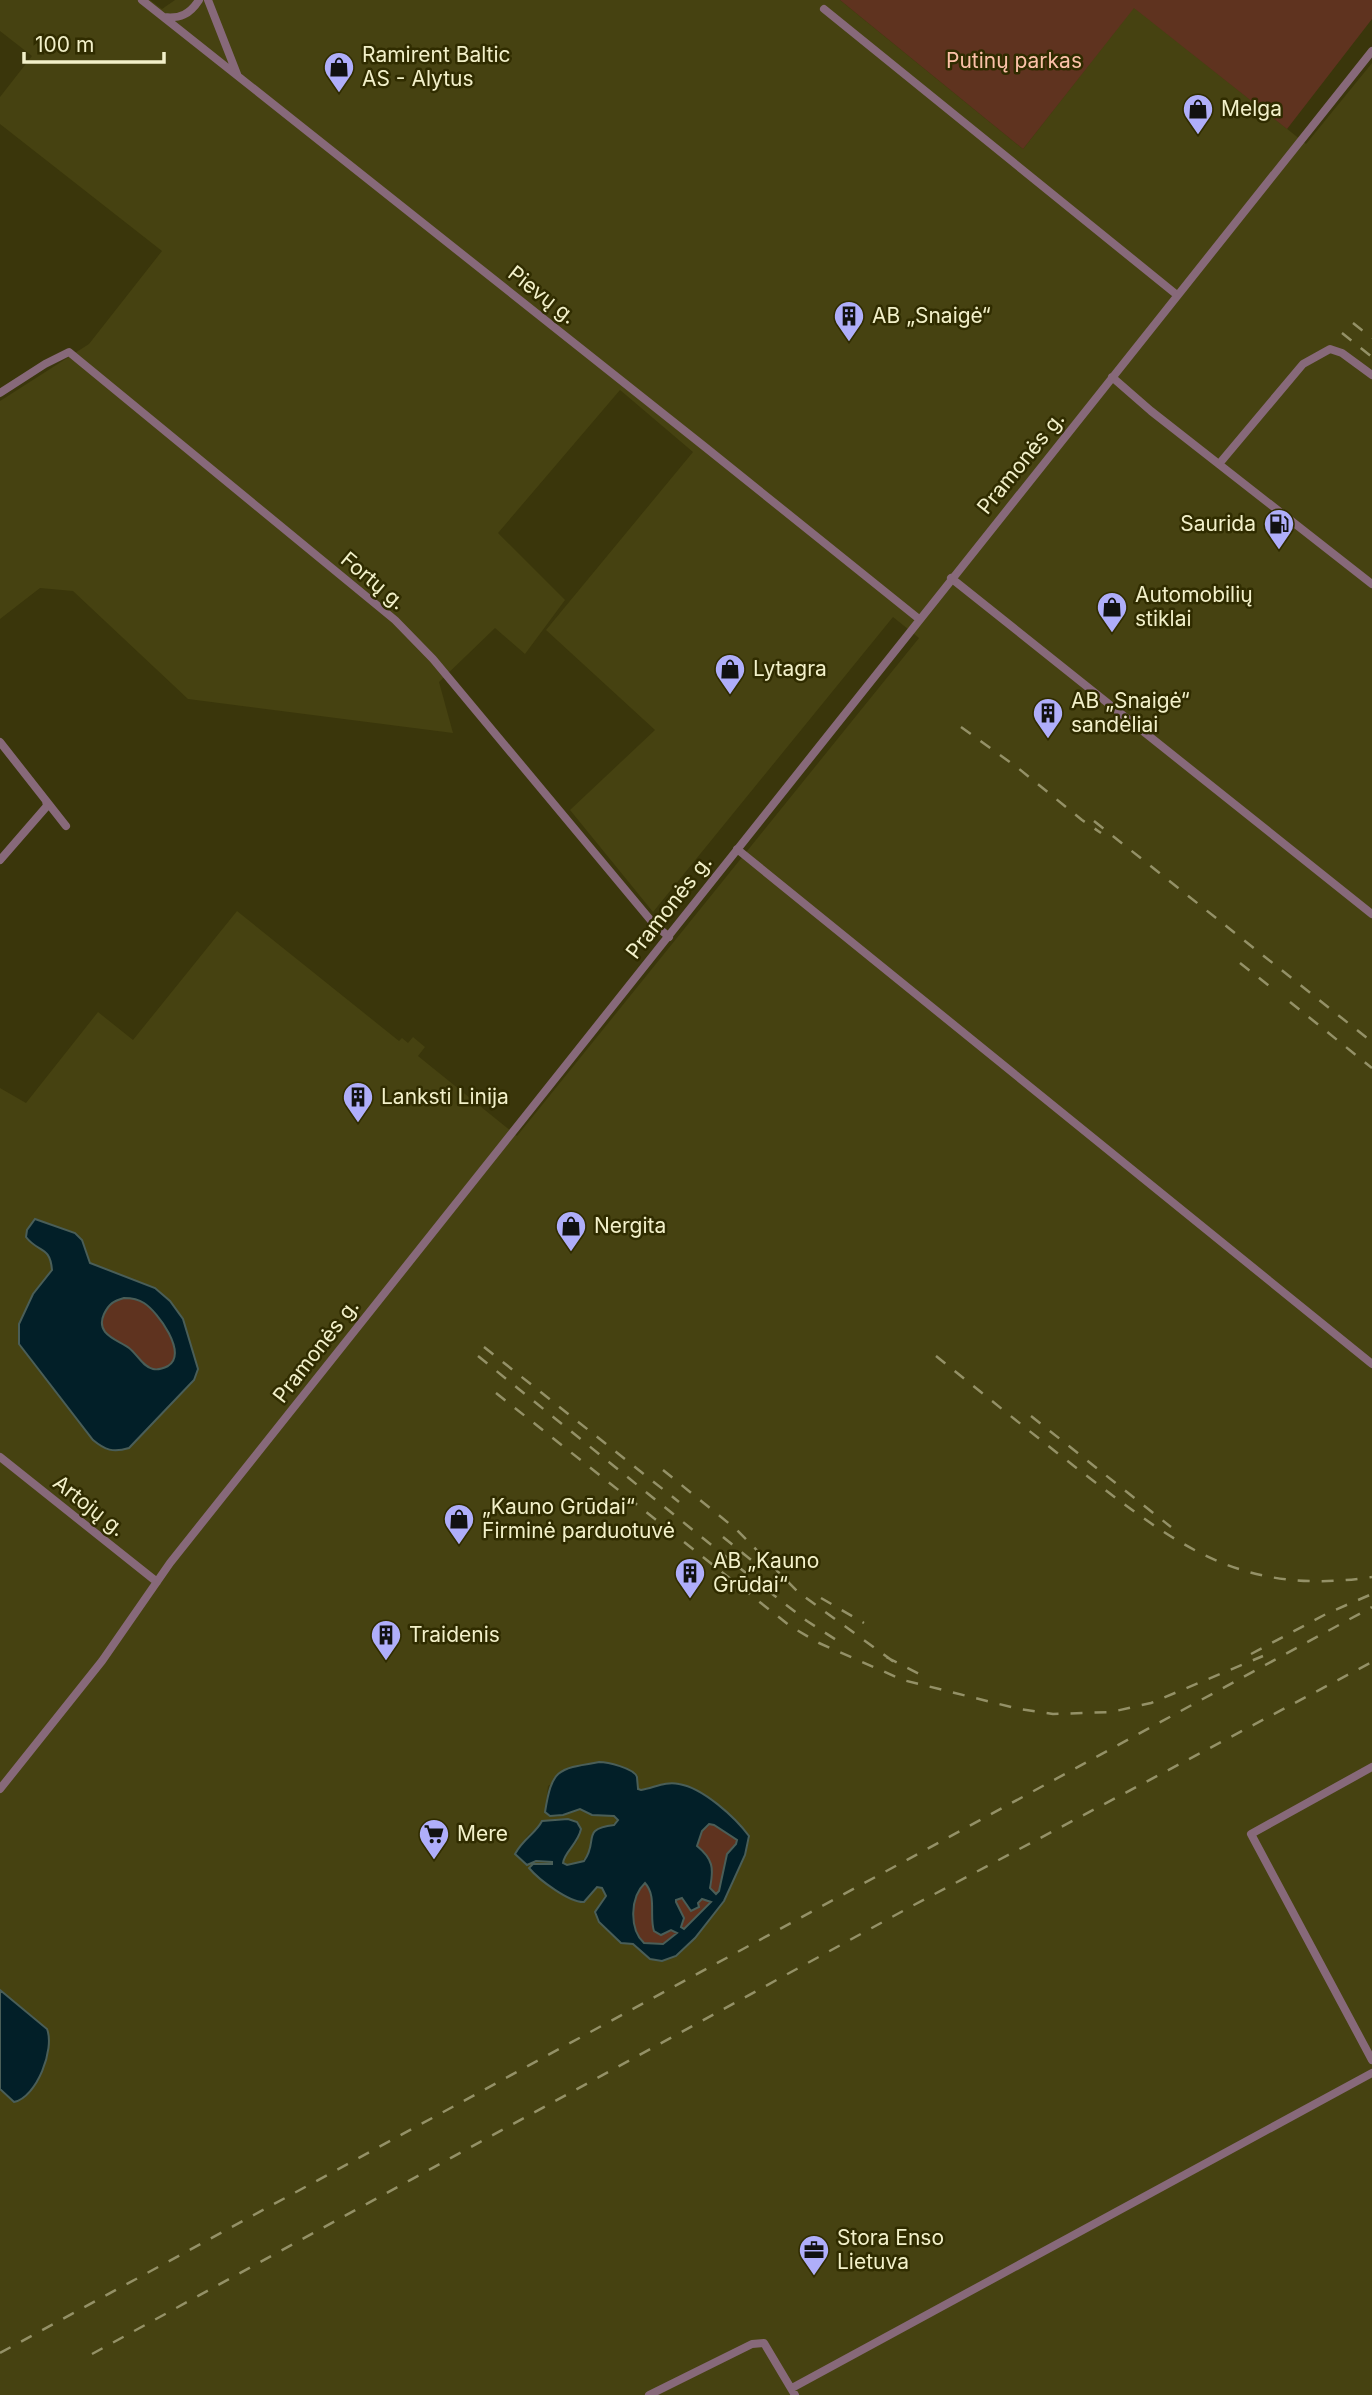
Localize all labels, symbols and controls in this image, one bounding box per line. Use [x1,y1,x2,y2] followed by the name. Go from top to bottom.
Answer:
[24,21,164,65] scale bar
[35,32,94,57] text: 100 m
[362,42,511,91] place label: Ramirent Baltic AS - Alytus
[946,48,1082,73] park label: Putinų parkas
[322,50,356,94] shop icon: Ramirent Baltic AS - Alytus
[1181,92,1215,136] shop icon: Melga
[1221,96,1282,121] place label: Melga
[503,260,581,329] street label: Pievų g.
[832,299,866,343] building icon: AB „Snaigė“
[872,303,991,328] place label: AB „Snaigė“
[972,406,1070,519] street label: Pramonės g.
[1262,507,1296,551] fuel station icon: Saurida
[1180,511,1256,536] place label: Saurida
[336,546,411,615] street label: Fortų g.
[1135,582,1253,631] place label: Automobilių stiklai
[1095,590,1129,634] shop icon: Automobilių stiklai
[713,652,747,696] shop icon: Lytagra
[753,656,827,681] place label: Lytagra
[1071,688,1190,737] place label: AB „Snaigė“ sandėliai
[1031,696,1065,740] building icon: AB „Snaigė“ sandėliai
[620,850,717,964] street label: Pramonės g.
[341,1080,375,1124] building icon: Lanksti Linija
[381,1084,509,1109] place label: Lanksti Linija
[554,1209,588,1253] shop icon: Nergita
[594,1213,666,1238] place label: Nergita
[267,1294,364,1408] street label: Pramonės g.
[48,1470,130,1541] street label: Artojų g.
[482,1494,675,1543] place label: „Kauno Grūdai“ Firminė parduotuvė
[442,1502,476,1546] shop icon: „Kauno Grūdai“ Firminė parduotuvė
[713,1548,819,1597] place label: AB „Kauno Grūdai“
[673,1556,707,1600] building icon: AB „Kauno Grūdai“
[369,1618,403,1662] building icon: Traidenis
[409,1622,500,1647] place label: Traidenis
[417,1817,451,1861] supermarket icon: Mere
[457,1821,508,1846] place label: Mere
[837,2225,944,2274] place label: Stora Enso Lietuva
[797,2233,831,2277] office icon: Stora Enso Lietuva

